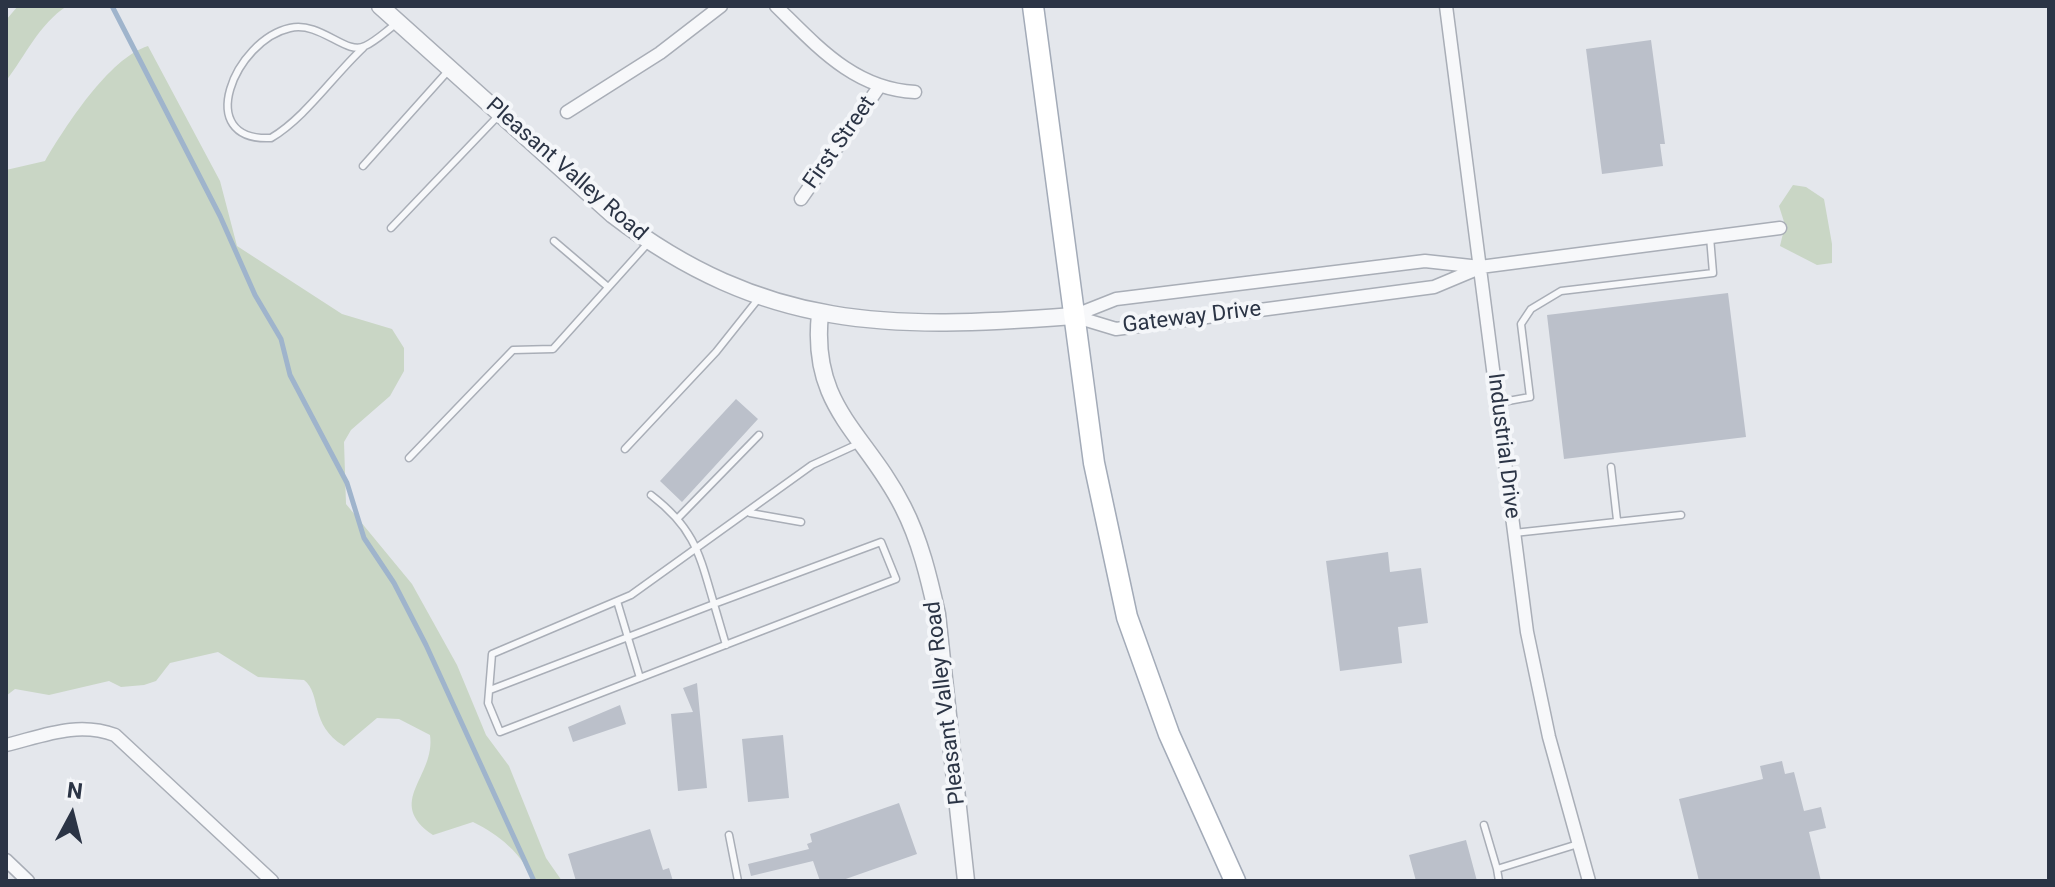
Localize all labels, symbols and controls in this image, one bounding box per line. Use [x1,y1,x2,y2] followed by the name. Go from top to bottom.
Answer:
[798,92,882,194] street label: First Street
[480,93,652,247] street label: Pleasant Valley Road
[1121,296,1263,340] street label: Gateway Drive
[1481,372,1525,520] street label: Industrial Drive
[920,600,972,806] street label: Pleasant Valley Road
[32,775,112,855] north arrow
[66,777,84,804] text: N

